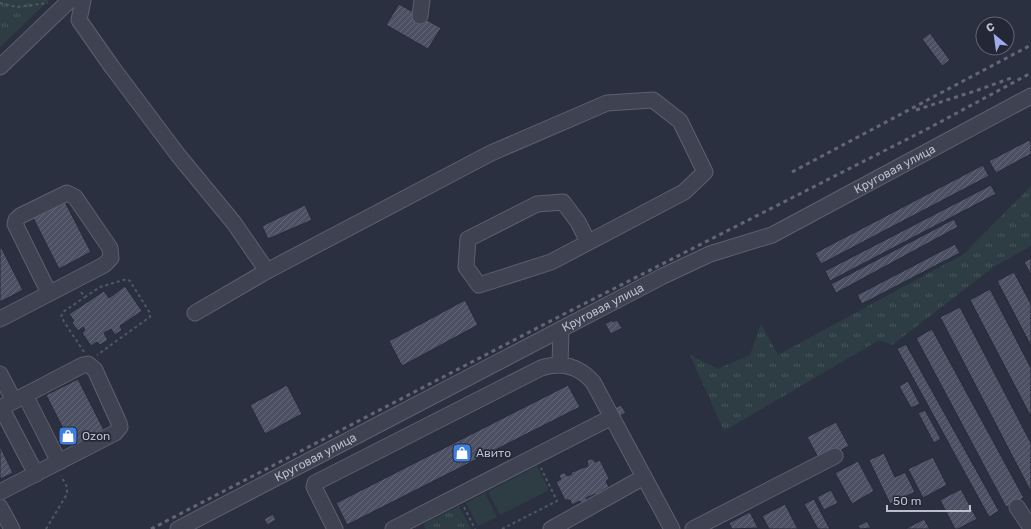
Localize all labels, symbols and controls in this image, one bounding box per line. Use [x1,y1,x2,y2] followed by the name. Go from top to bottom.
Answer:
[975,16,1015,56] north arrow
[984,20,997,35] text: С
[851,142,938,197] street label: Круговая улица
[559,280,646,335] street label: Круговая улица
[57,425,79,447] shop icon: Ozon
[82,429,110,443] place label: Ozon
[272,430,359,484] street label: Круговая улица
[451,442,473,464] shop icon: Авито
[476,446,511,460] place label: Авито
[887,487,970,513] scale bar
[893,494,921,508] text: 50 m

